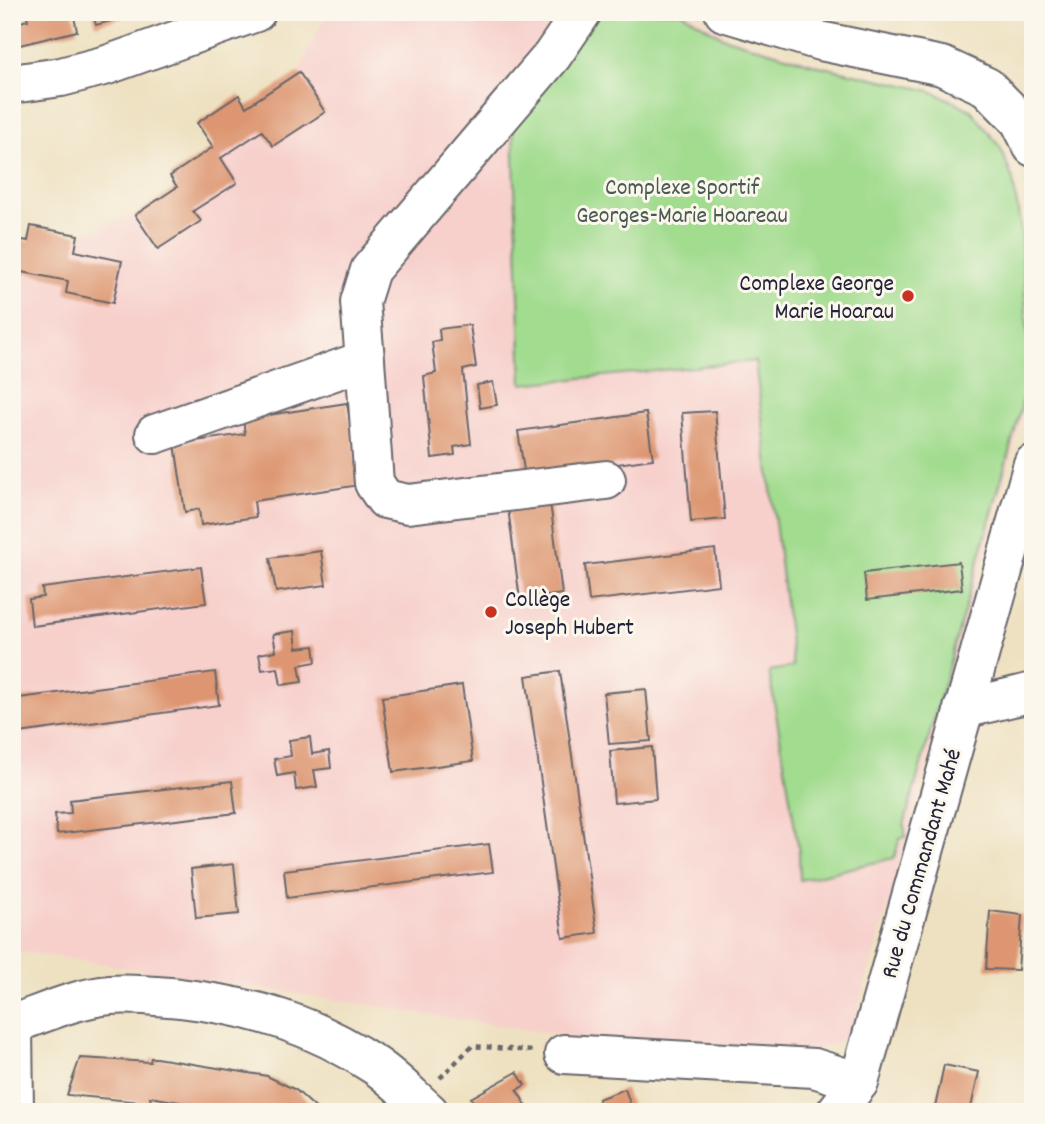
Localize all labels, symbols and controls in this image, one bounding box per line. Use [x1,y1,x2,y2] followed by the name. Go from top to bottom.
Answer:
[576,172,788,234] park label: Complexe Sportif Georges-Marie Hoareau
[739,268,894,330] place label: Complexe George Marie Hoarau
[900,288,916,304] marker: Complexe George Marie Hoarau
[505,584,634,646] place label: Collège Joseph Hubert
[483,604,499,620] marker: Collège Joseph Hubert
[874,745,972,983] street label: Rue du Commandant Mahé

